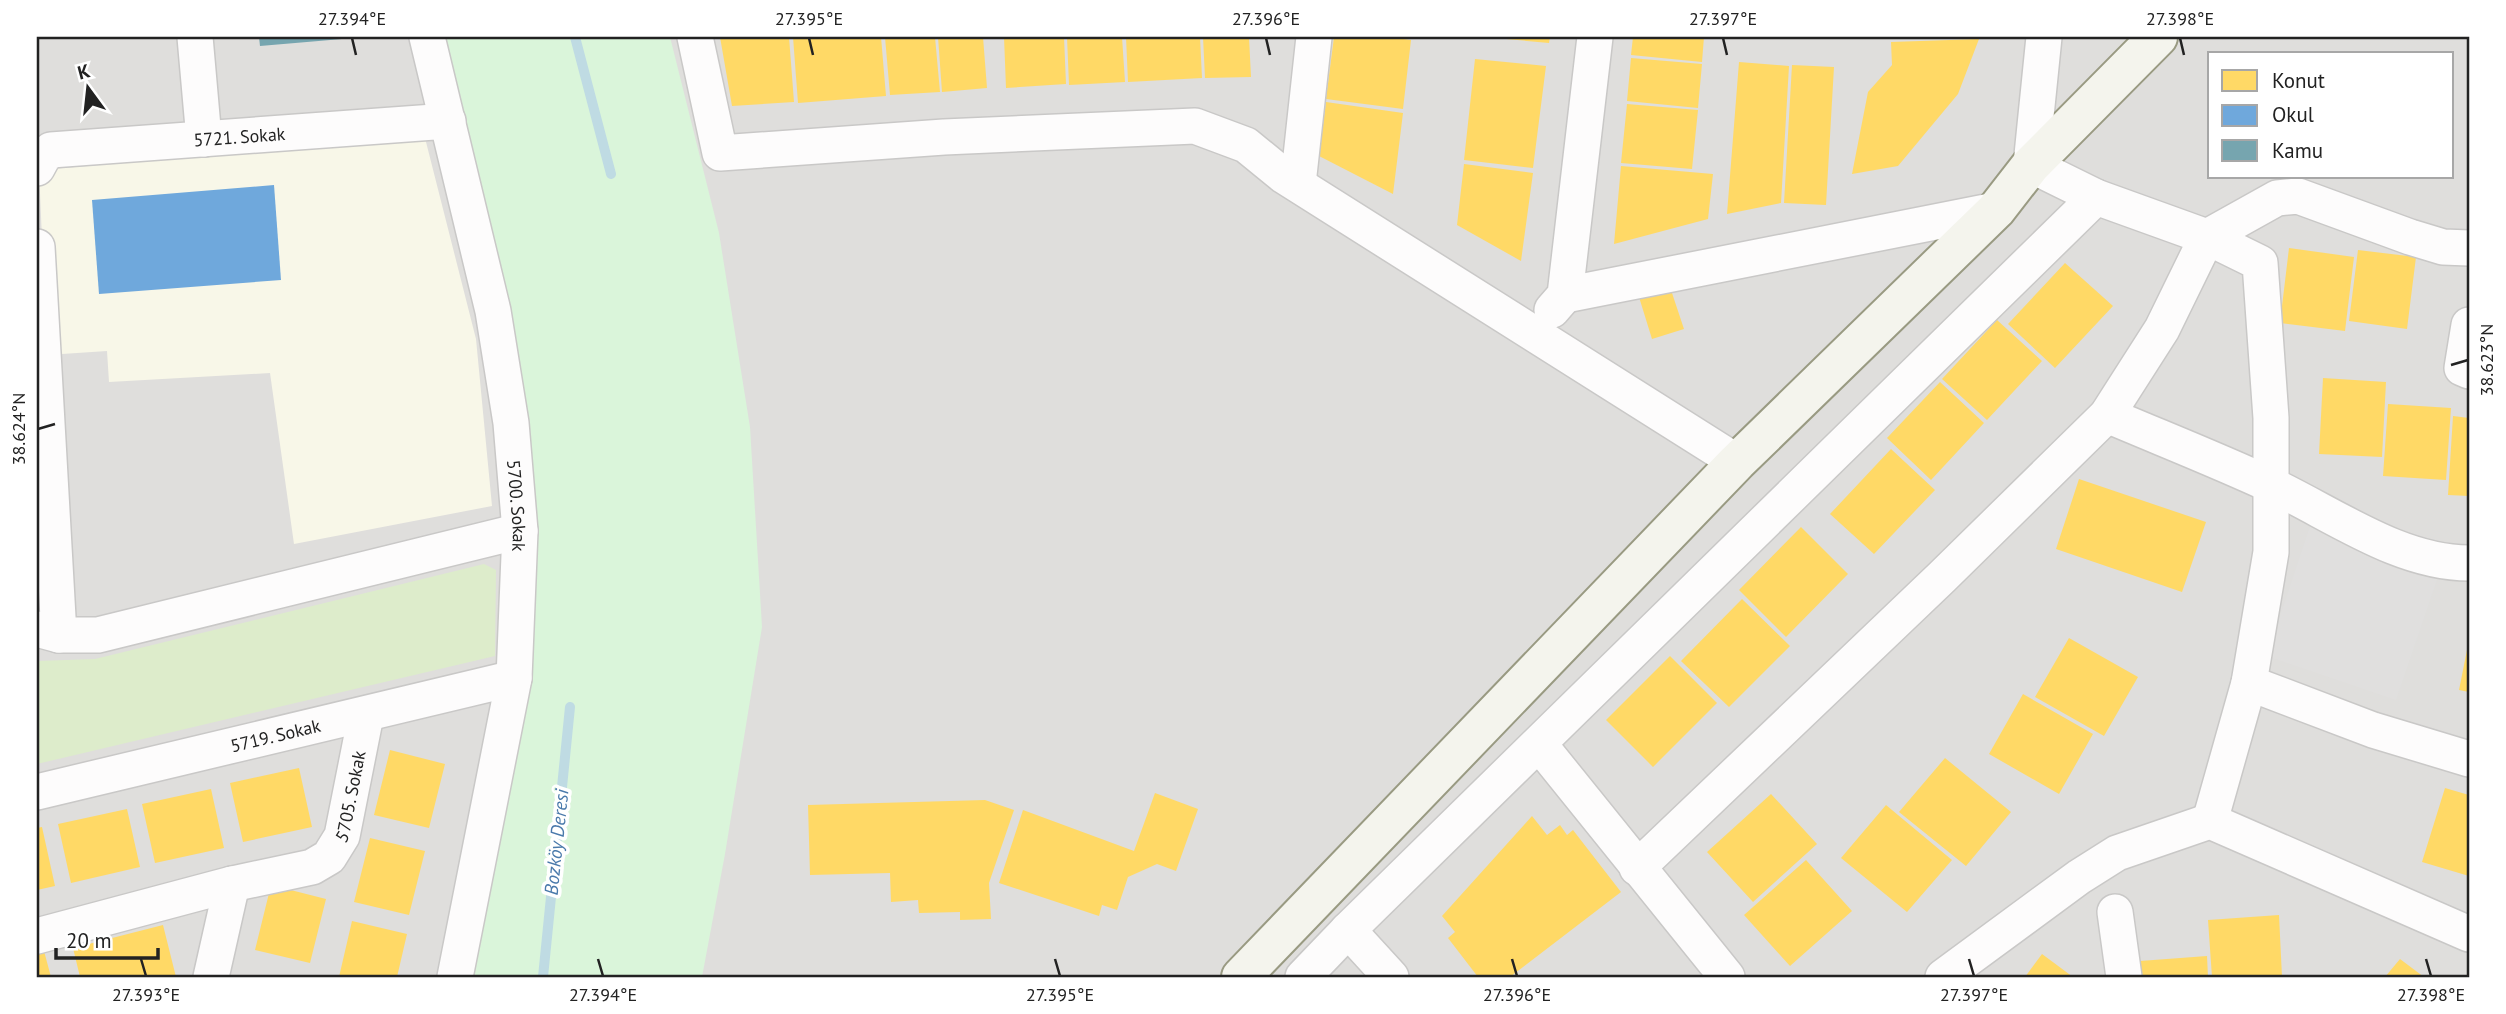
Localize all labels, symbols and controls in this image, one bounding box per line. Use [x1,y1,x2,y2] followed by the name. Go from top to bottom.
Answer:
[318,7,386,30] text: 27.394°E
[775,7,843,30] text: 27.395°E
[1232,7,1300,30] text: 27.396°E
[1689,7,1757,30] text: 27.397°E
[2146,7,2214,30] text: 27.398°E
[52,52,122,122] north arrow
[2208,52,2454,178] legend
[75,58,93,85] text: K
[2272,67,2325,94] text: Konut
[2272,101,2314,128] text: Okul
[193,121,286,151] street label: 5721. Sokak
[2272,137,2323,164] text: Kamu
[2475,324,2498,396] text: 38.623°N
[7,393,30,465] text: 38.624°N
[503,459,532,552] street label: 5700. Sokak
[228,713,323,757] street label: 5719. Sokak
[330,748,370,846] street label: 5705. Sokak
[539,787,574,896] water label: Bozköy Deresi
[56,916,158,960] scale bar
[66,927,112,954] text: 20 m
[112,983,180,1006] text: 27.393°E
[569,983,637,1006] text: 27.394°E
[1026,983,1094,1006] text: 27.395°E
[1483,983,1551,1006] text: 27.396°E
[1940,983,2008,1006] text: 27.397°E
[2397,983,2465,1006] text: 27.398°E

